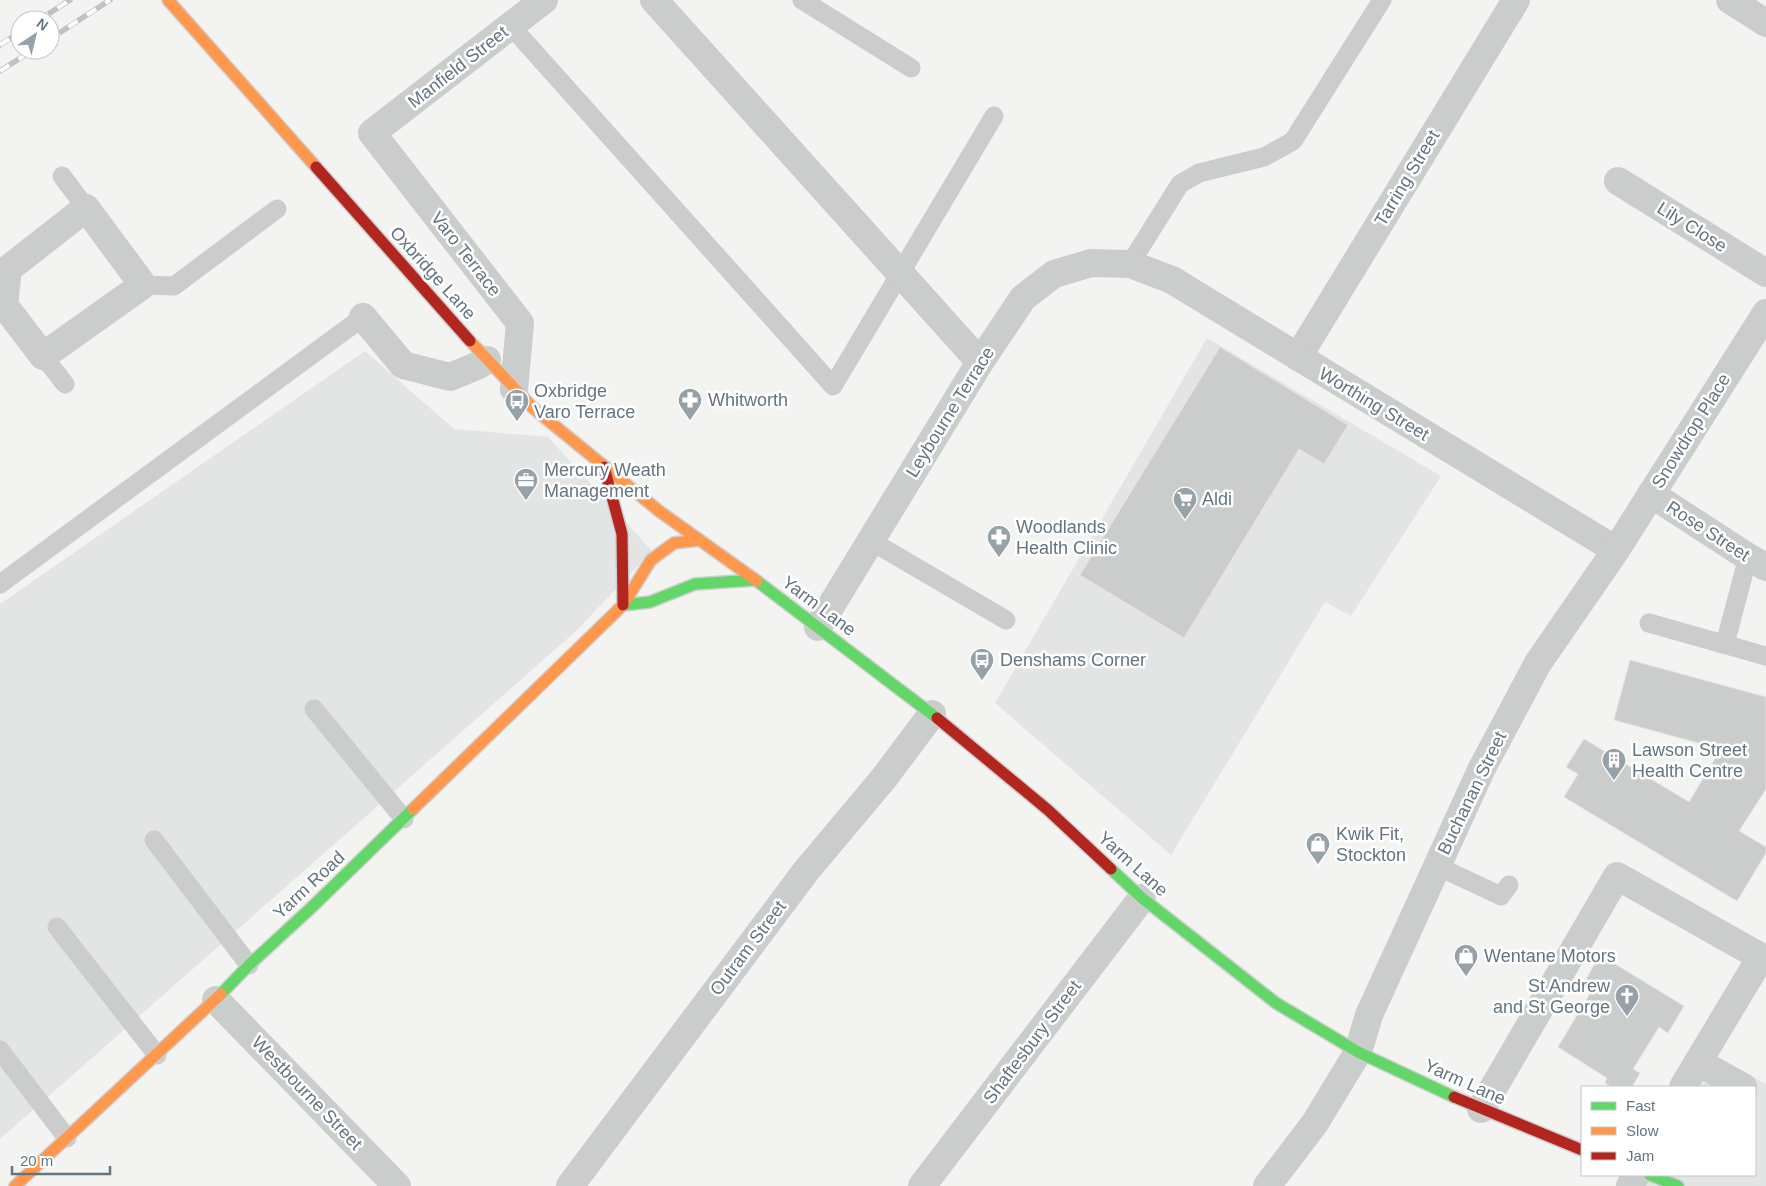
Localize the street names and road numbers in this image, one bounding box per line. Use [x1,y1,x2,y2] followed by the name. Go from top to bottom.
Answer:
[404,22,512,112] street label: Manfield Street
[1371,127,1443,229] street label: Tarring Street
[1654,198,1730,256] street label: Lily Close
[427,208,505,300] street label: Varo Terrace
[386,222,480,324] street label: Oxbridge Lane
[902,343,998,481] street label: Leybourne Terrace
[1315,363,1433,445] street label: Worthing Street
[1648,370,1734,492] street label: Snowdrop Place
[1663,497,1753,565] street label: Rose Street
[778,572,860,640] street label: Yarm Lane
[1434,728,1510,858] street label: Buchanan Street
[1094,828,1172,900] street label: Yarm Lane
[269,847,349,923] street label: Yarm Road
[706,897,790,999] street label: Outram Street
[979,976,1085,1108] street label: Shaftesbury Street
[248,1032,366,1154] street label: Westbourne Street
[1421,1055,1509,1109] street label: Yarm Lane

